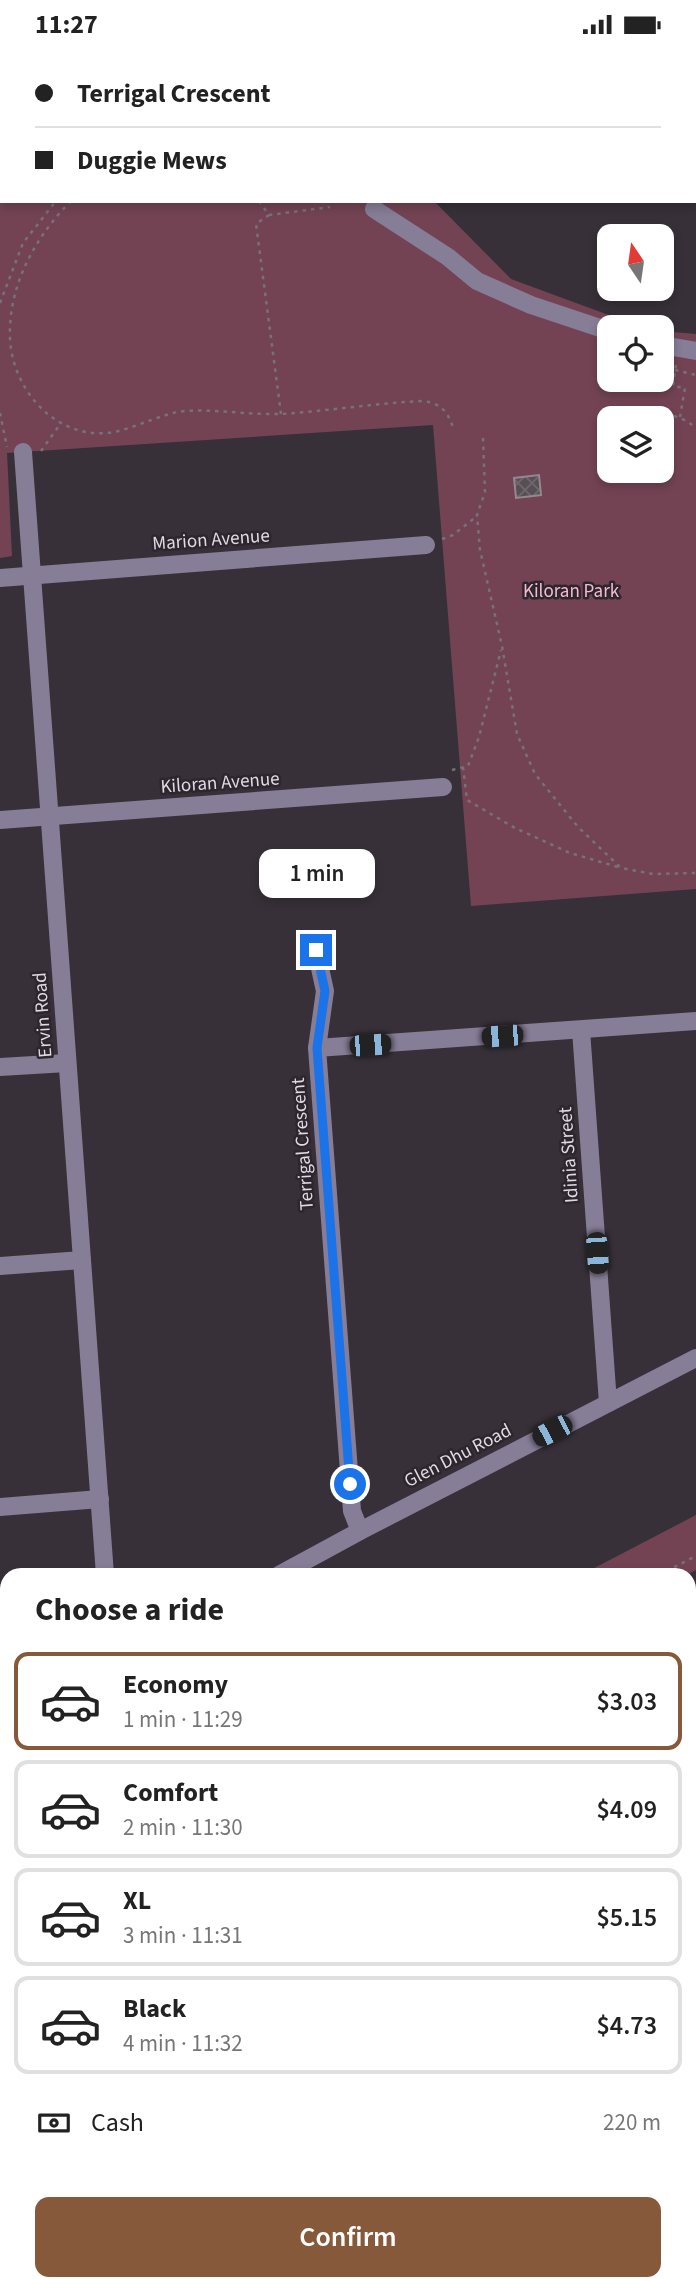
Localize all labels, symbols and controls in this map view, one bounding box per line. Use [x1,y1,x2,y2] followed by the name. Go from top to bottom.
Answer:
[35,6,98,43] text: 11:27
[77,75,271,112] text: Terrigal Crescent
[77,142,227,179] text: Duggie Mews
[597,224,674,301] north arrow
[597,224,674,483] map controls
[597,315,674,392] button: locate
[597,406,674,483] button: layers
[151,522,271,558] street label: Marion Avenue
[523,578,620,605] park label: Kiloran Park
[160,765,280,801] street label: Kiloran Avenue
[258,849,374,897] callout: 1 min
[290,857,344,890] text: 1 min
[300,934,332,966] route end
[27,971,59,1059] street label: Ervin Road
[481,1024,524,1048] car
[349,1033,392,1057] car
[285,1076,321,1211] street label: Terrigal Crescent
[552,1105,586,1204] street label: Idinia Street
[586,1231,609,1275] car
[529,1412,576,1450] car
[400,1417,516,1495] street label: Glen Dhu Road
[334,1468,366,1500] route start
[35,1587,224,1633] text: Choose a ride
[123,1666,228,1703] text: Economy
[39,1670,102,1733] icon: car
[596,1683,657,1720] text: $3.03
[123,1703,243,1736] text: 1 min · 11:29
[123,1774,218,1811] text: Comfort
[39,1778,102,1841] icon: car
[596,1791,657,1828] text: $4.09
[123,1811,243,1844] text: 2 min · 11:30
[123,1882,151,1919] text: XL
[39,1886,102,1949] icon: car
[596,1899,657,1936] text: $5.15
[123,1919,243,1952] text: 3 min · 11:31
[123,1990,186,2027] text: Black
[39,1994,102,2057] icon: car
[596,2007,657,2044] text: $4.73
[123,2027,243,2060] text: 4 min · 11:32
[35,2104,73,2142] icon: cash
[91,2104,144,2141] text: Cash
[603,2106,661,2139] text: 220 m
[35,2197,661,2277] button: Confirm

